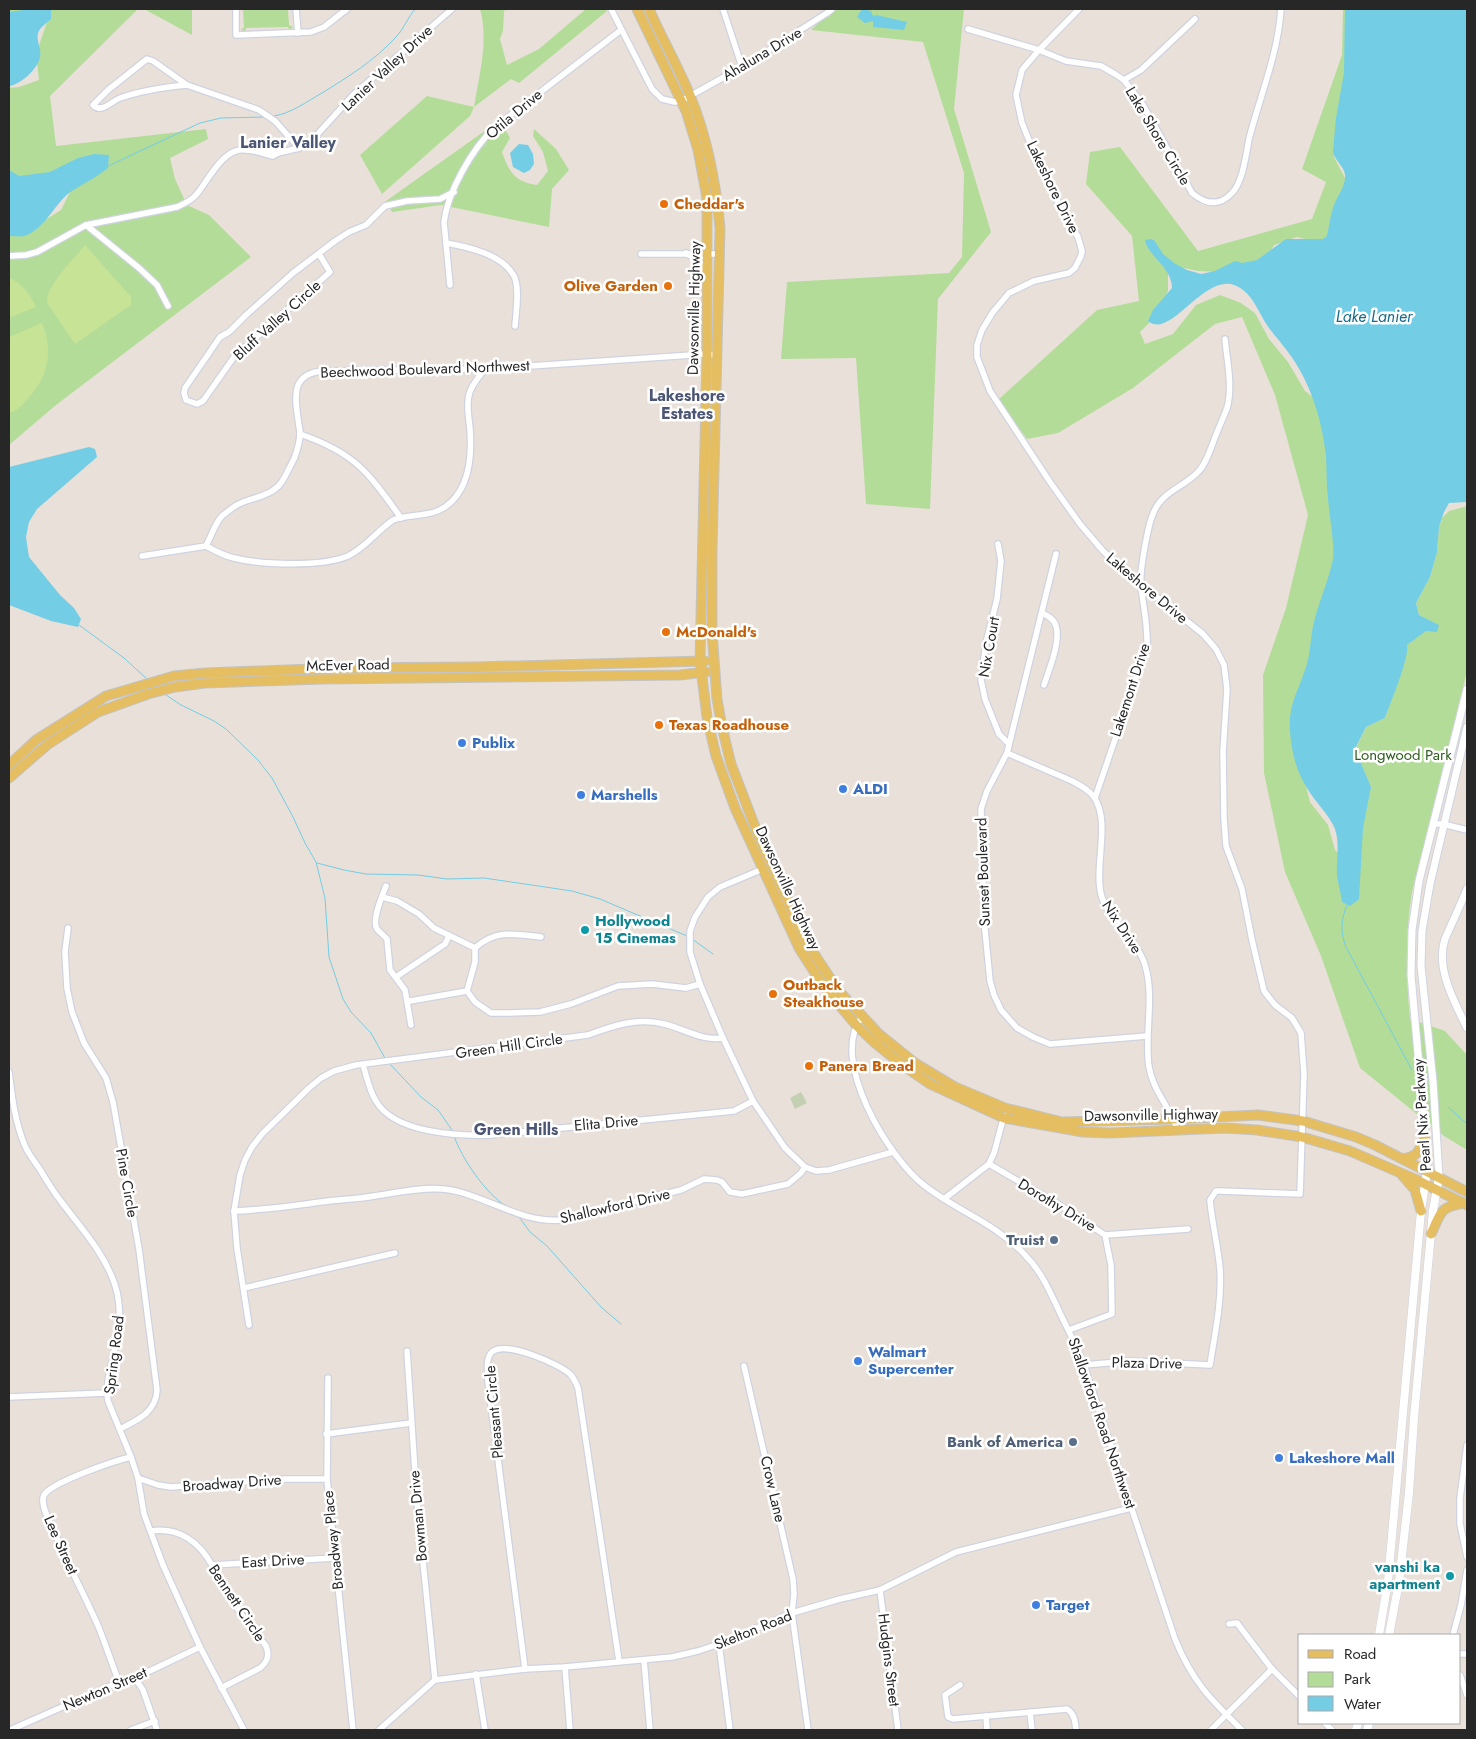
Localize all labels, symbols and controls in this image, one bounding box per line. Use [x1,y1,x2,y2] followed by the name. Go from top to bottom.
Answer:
[337,20,438,116] street label: Lanier Valley Drive
[718,21,806,86] street label: Ahaluna Drive
[1120,83,1196,190] street label: Lake Shore Circle
[481,84,547,144] street label: Otila Drive
[240,131,337,154] district label: Lanier Valley
[1021,137,1085,237] street label: Lakeshore Drive
[674,193,745,215] place label: Cheddar's
[658,198,670,210] marker: Cheddar's
[682,240,706,375] street label: Dawsonville Highway
[228,274,326,365] street label: Bluff Valley Circle
[564,275,658,297] place label: Olive Garden
[662,280,674,292] marker: Olive Garden
[1336,305,1414,328] water label: Lake Lanier
[320,354,530,384] street label: Beechwood Boulevard Northwest
[649,384,725,425] district label: Lakeshore Estates
[1101,547,1193,629] street label: Lakeshore Drive
[973,614,1005,679] street label: Nix Court
[676,621,757,643] place label: McDonald's
[660,626,672,638] marker: McDonald's
[1105,640,1156,740] street label: Lakemont Drive
[306,653,390,677] street label: McEver Road
[669,714,789,736] place label: Texas Roadhouse
[653,719,665,731] marker: Texas Roadhouse
[472,732,515,754] place label: Publix
[456,737,468,749] marker: Publix
[1354,744,1452,766] park label: Longwood Park
[852,778,888,800] place label: ALDI
[837,783,849,795] marker: ALDI
[591,784,658,806] place label: Marshells
[575,789,587,801] marker: Marshells
[970,817,996,927] street label: Sunset Boulevard
[750,823,826,954] street label: Dawsonville Highway
[1097,896,1148,958] street label: Nix Drive
[595,910,676,949] place label: Hollywood 15 Cinemas
[579,924,591,936] marker: Hollywood 15 Cinemas
[783,974,864,1013] place label: Outback Steakhouse
[767,988,779,1000] marker: Outback Steakhouse
[454,1028,564,1064] street label: Green Hill Circle
[819,1055,914,1077] place label: Panera Bread
[1407,1057,1437,1172] street label: Pearl Nix Parkway
[803,1060,815,1072] marker: Panera Bread
[1084,1103,1219,1127] street label: Dawsonville Highway
[573,1109,639,1137] street label: Elita Drive
[474,1118,558,1141] district label: Green Hills
[110,1147,144,1219] street label: Pine Circle
[1014,1173,1100,1237] street label: Dorothy Drive
[558,1183,672,1229] street label: Shallowford Drive
[1006,1229,1044,1251] place label: Truist
[1048,1234,1060,1246] marker: Truist
[98,1314,130,1396] street label: Spring Road
[1062,1334,1142,1512] street label: Shallowford Road Northwest
[868,1341,955,1380] place label: Walmart Supercenter
[1111,1351,1183,1375] street label: Plaza Drive
[852,1355,864,1367] marker: Walmart Supercenter
[479,1364,509,1459] street label: Pleasant Circle
[947,1431,1063,1453] place label: Bank of America
[1067,1436,1079,1448] marker: Bank of America
[1289,1447,1395,1469] place label: Lakeshore Mall
[1273,1452,1285,1464] marker: Lakeshore Mall
[755,1454,791,1525] street label: Crow Lane
[182,1469,282,1497] street label: Broadway Drive
[403,1469,433,1562] street label: Bowman Drive
[317,1489,349,1591] street label: Broadway Place
[38,1512,84,1578] street label: Lee Street
[241,1548,305,1574] street label: East Drive
[1369,1556,1440,1595] place label: vanshi ka apartment
[203,1560,271,1646] street label: Bennett Circle
[1444,1570,1456,1582] marker: vanshi ka apartment
[1046,1594,1090,1616] place label: Target
[1030,1599,1042,1611] marker: Target
[711,1604,795,1656] street label: Skelton Road
[872,1612,906,1708] street label: Hudgins Street
[1298,1634,1461,1724] legend
[1344,1643,1376,1665] text: Road
[60,1661,151,1717] street label: Newton Street
[1344,1668,1371,1690] text: Park
[1344,1693,1382,1715] text: Water

